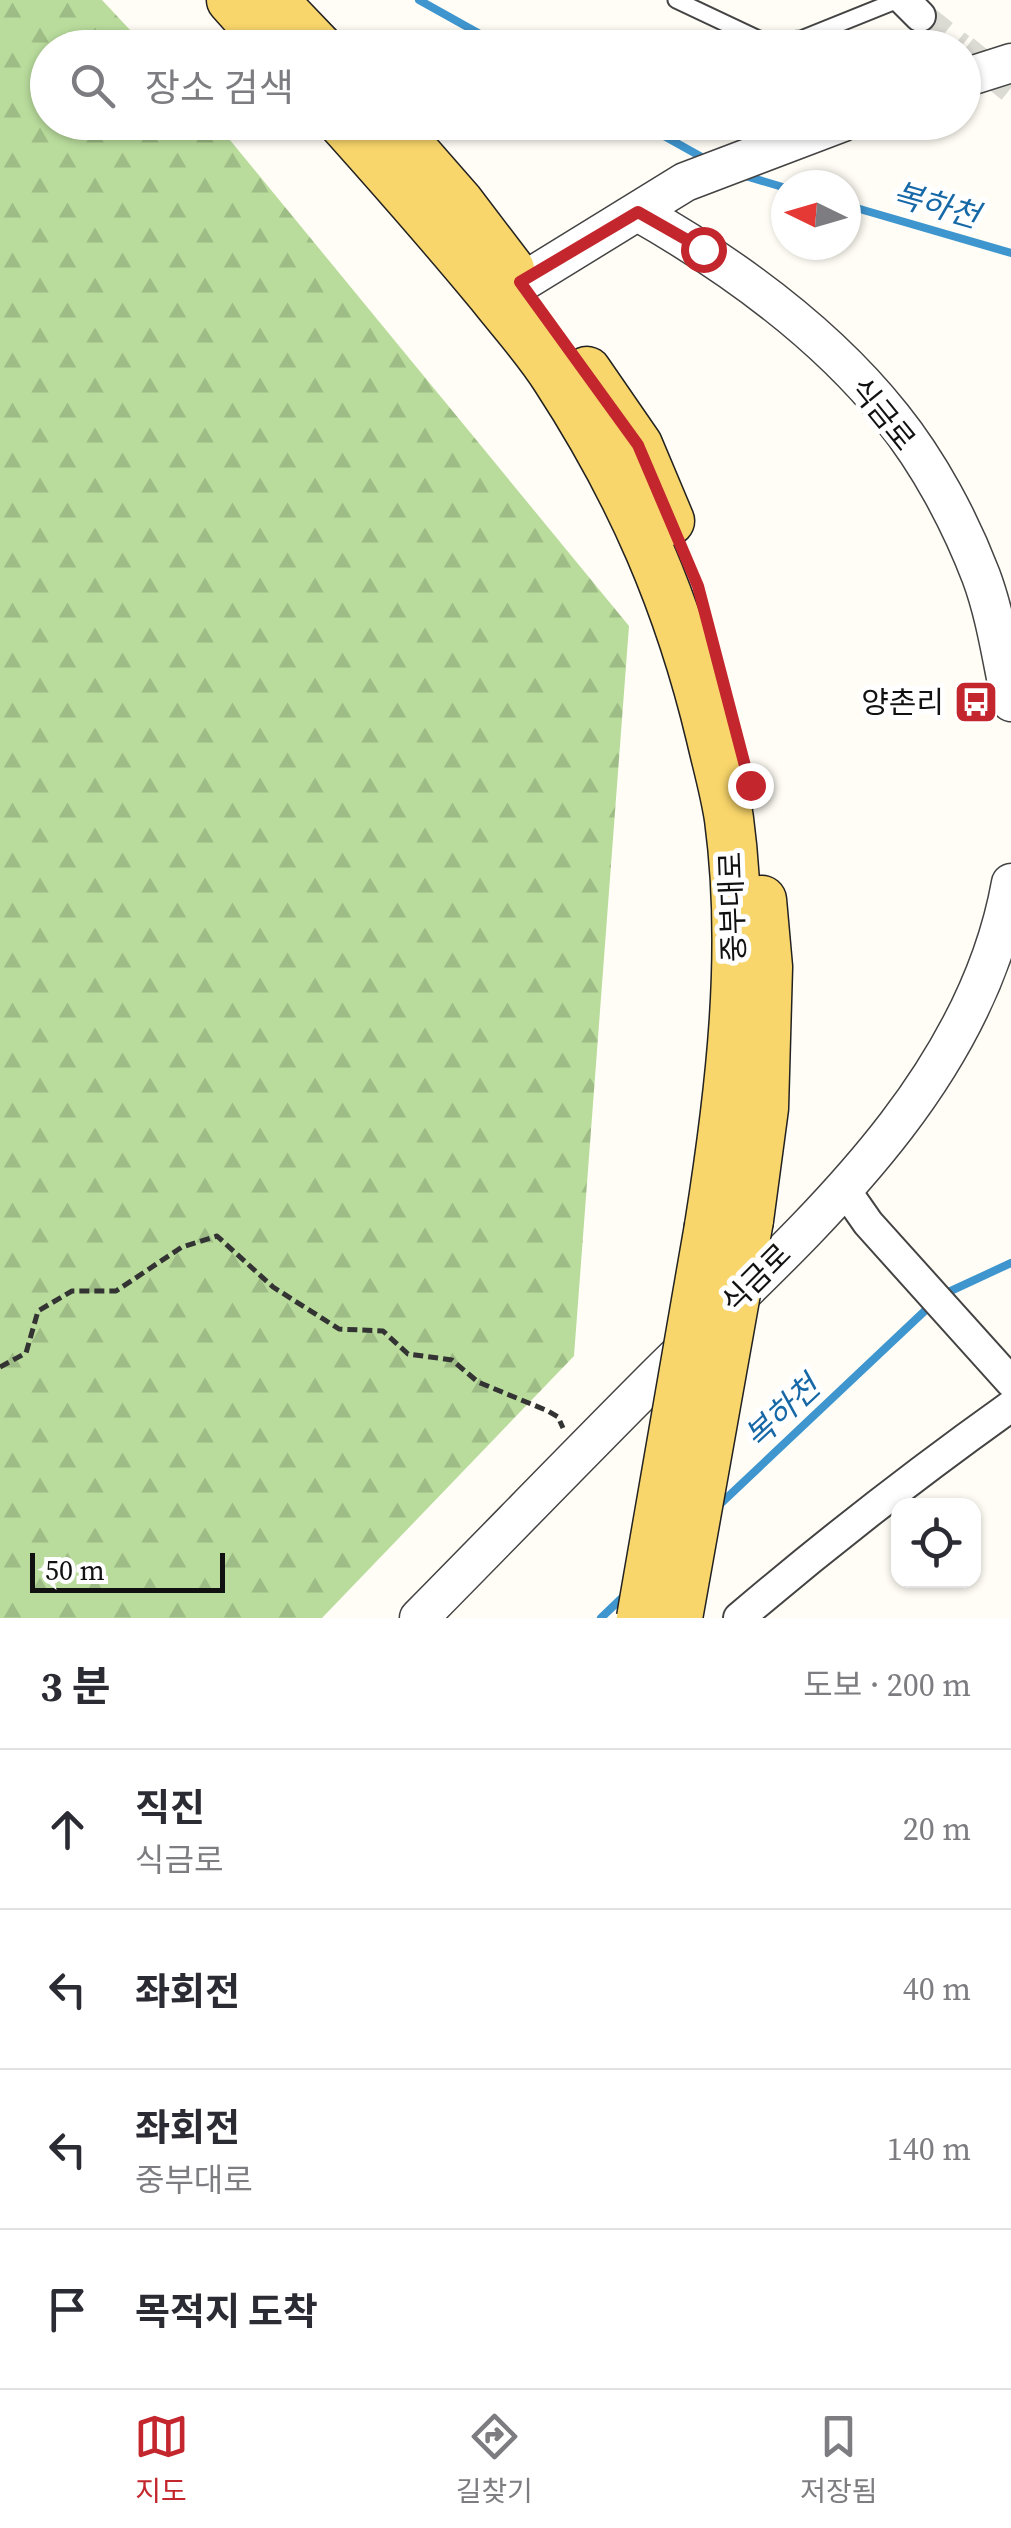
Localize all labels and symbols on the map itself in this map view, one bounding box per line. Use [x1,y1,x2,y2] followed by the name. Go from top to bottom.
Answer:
[771,170,861,260] north arrow
[887,172,988,239] water label: 복하천
[681,227,727,273] route start
[841,369,925,459] street label: 식금로
[953,679,999,725] bus stop icon: 양촌리
[861,682,944,723] place label: 양촌리
[728,763,774,809] route end
[710,851,754,963] street label: 중부대로
[712,1234,800,1322] street label: 식금로
[735,1363,832,1458] water label: 복하천
[30,1548,225,1592] scale bar

